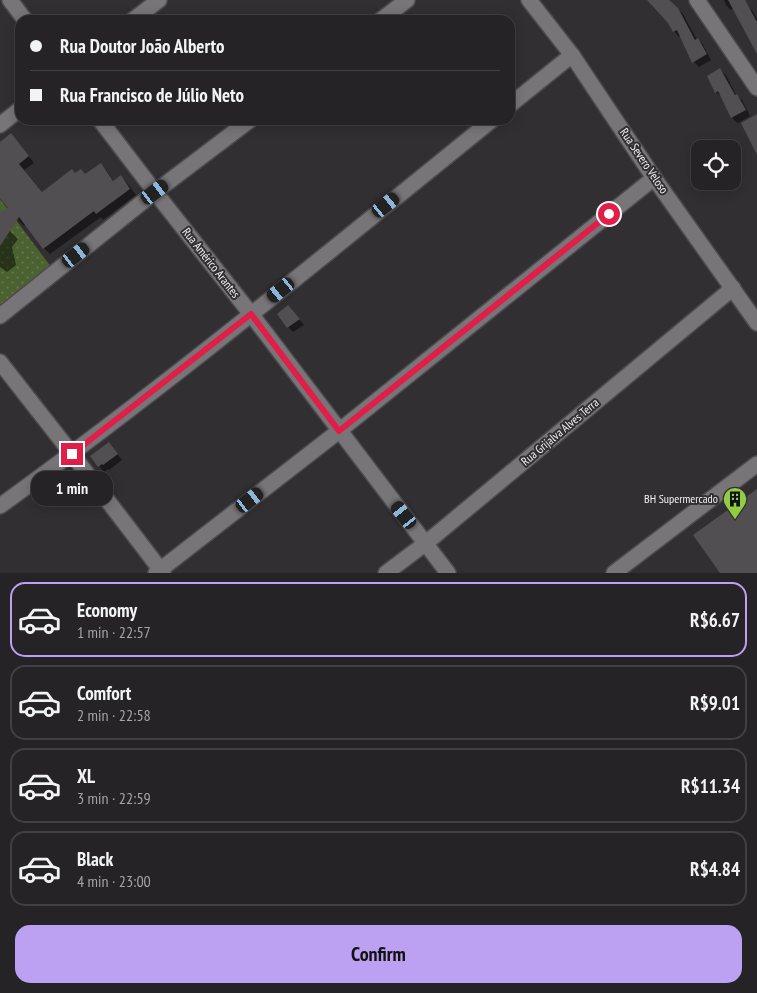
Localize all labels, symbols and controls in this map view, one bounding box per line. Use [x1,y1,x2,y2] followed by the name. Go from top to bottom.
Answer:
[60,34,225,58] text: Rua Doutor João Alberto
[60,83,244,107] text: Rua Francisco de Júlio Neto
[617,125,672,196] street label: Rua Severo Veloso
[691,140,741,190] map controls
[691,140,741,190] button: locate
[138,177,171,207] car
[369,190,402,220] car
[598,203,620,225] route start
[179,225,243,301] street label: Rua Américo Arantes
[59,240,92,270] car
[264,275,297,305] car
[518,395,602,468] street label: Rua Grijalva Alves Terra
[61,443,83,465] route end
[31,472,113,506] callout: 1 min
[56,478,88,498] text: 1 min
[233,485,266,515] car
[722,486,748,520] building icon: BH Supermercado
[644,491,718,506] place label: BH Supermercado
[388,499,419,531] car
[17,597,62,642] icon: car
[77,598,137,622] text: Economy
[690,608,740,632] text: R$6.67
[77,622,151,642] text: 1 min · 22:57
[17,680,62,725] icon: car
[77,681,131,705] text: Comfort
[690,691,740,715] text: R$9.01
[77,705,151,725] text: 2 min · 22:58
[17,763,62,808] icon: car
[77,764,95,788] text: XL
[681,774,740,798] text: R$11.34
[77,788,151,808] text: 3 min · 22:59
[17,846,62,891] icon: car
[77,847,113,871] text: Black
[690,857,740,881] text: R$4.84
[77,871,151,891] text: 4 min · 23:00
[15,925,742,983] button: Confirm

